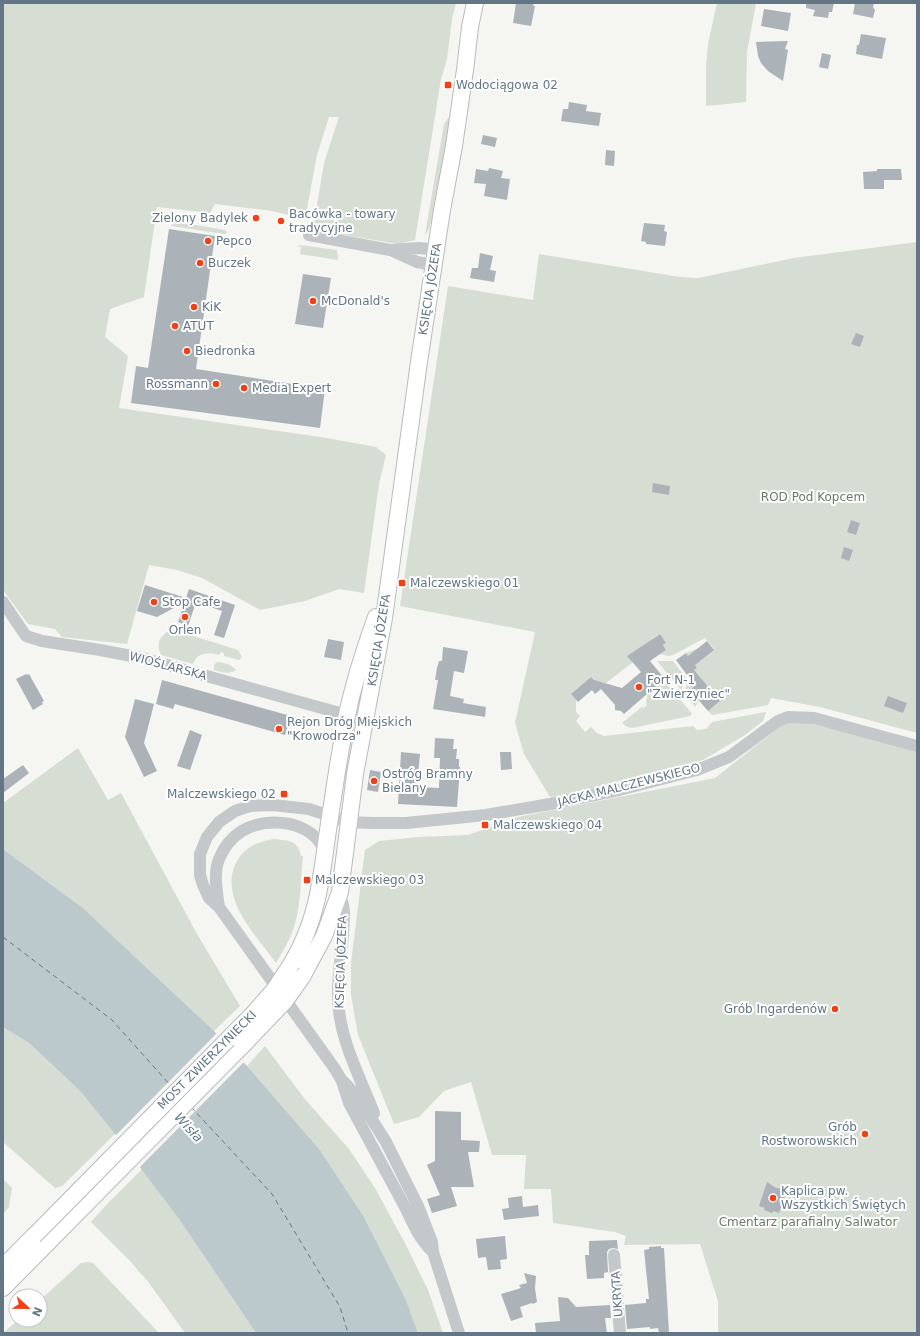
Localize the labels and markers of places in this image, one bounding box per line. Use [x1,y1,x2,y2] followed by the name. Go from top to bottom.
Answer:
[456,78,558,92] place label: Wodociągowa 02
[443,80,453,90] marker: Wodociągowa 02
[289,207,396,235] place label: Bacówka - towary tradycyjne
[152,211,248,225] place label: Zielony Badylek
[251,213,261,223] marker: Zielony Badylek
[276,216,286,226] marker: Bacówka - towary tradycyjne
[216,234,252,248] place label: Pepco
[203,236,213,246] marker: Pepco
[208,256,251,270] place label: Buczek
[195,258,205,268] marker: Buczek
[321,294,390,308] place label: McDonald's
[308,296,318,306] marker: McDonald's
[202,300,222,314] place label: KiK
[189,302,199,312] marker: KiK
[183,319,214,333] place label: ATUT
[170,321,180,331] marker: ATUT
[195,344,255,358] place label: Biedronka
[182,346,192,356] marker: Biedronka
[146,377,208,391] place label: Rossmann
[211,379,221,389] marker: Rossmann
[252,381,331,395] place label: Media Expert
[239,383,249,393] marker: Media Expert
[410,576,519,590] place label: Malczewskiego 01
[397,578,407,588] marker: Malczewskiego 01
[162,595,220,609] place label: Stop Cafe
[149,597,159,607] marker: Stop Cafe
[180,612,190,622] marker: Orlen
[169,623,201,637] place label: Orlen
[647,673,730,701] place label: Fort N-1 "Zwierzyniec"
[634,682,644,692] marker: Fort N-1 "Zwierzyniec"
[287,715,412,743] place label: Rejon Dróg Miejskich "Krowodrza"
[274,724,284,734] marker: Rejon Dróg Miejskich "Krowodrza"
[382,767,473,795] place label: Ostróg Bramny Bielany
[369,776,379,786] marker: Ostróg Bramny Bielany
[167,787,276,801] place label: Malczewskiego 02
[279,789,289,799] marker: Malczewskiego 02
[493,818,602,832] place label: Malczewskiego 04
[480,820,490,830] marker: Malczewskiego 04
[315,873,424,887] place label: Malczewskiego 03
[302,875,312,885] marker: Malczewskiego 03
[724,1002,827,1016] place label: Grób Ingardenów
[830,1004,840,1014] marker: Grób Ingardenów
[761,1120,857,1148] place label: Grób Rostworowskich
[860,1129,870,1139] marker: Grób Rostworowskich
[781,1184,906,1212] place label: Kaplica pw. Wszystkich Świętych
[768,1193,778,1203] marker: Kaplica pw. Wszystkich Świętych

